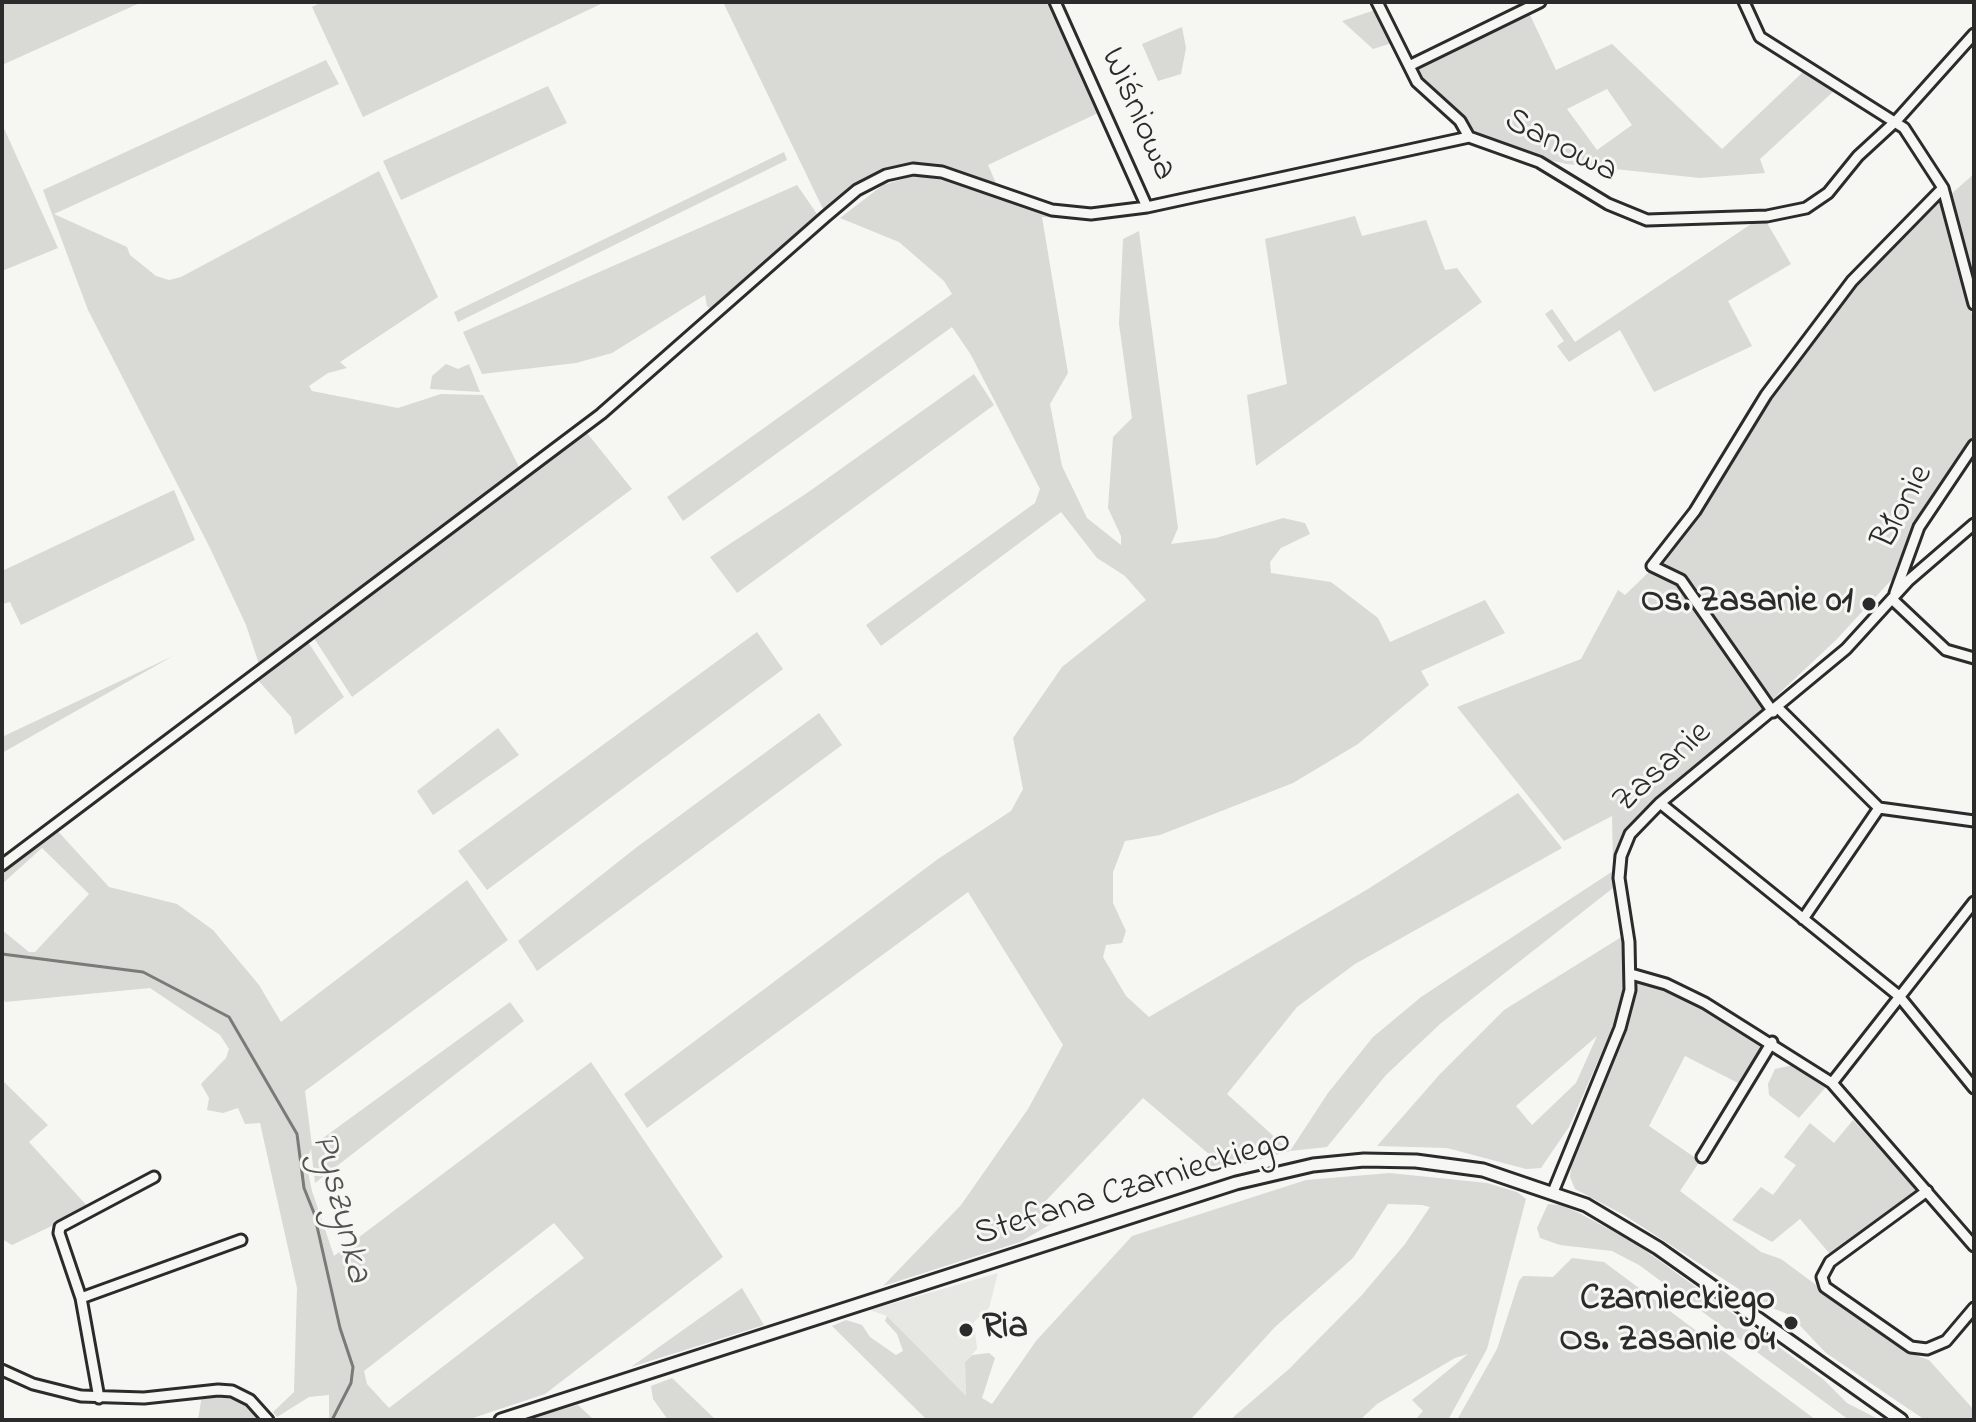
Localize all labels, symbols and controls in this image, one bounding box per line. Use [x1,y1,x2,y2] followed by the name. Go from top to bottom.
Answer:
[1088,42,1184,188] street label: Wiśniowa
[1496,101,1624,195] street label: Sanowa
[1865,458,1945,558] street label: Błonie
[1641,582,1853,626] place label: Os. Zasanie 01
[1860,595,1878,613] marker: Os. Zasanie 01
[1606,713,1722,825] street label: Zasanie
[969,1121,1297,1259] street label: Stefana Czarnieckiego
[297,1128,379,1288] water label: Pyszynka
[1559,1280,1775,1365] place label: Czarnieckiego Os. Zasanie 04
[982,1308,1028,1352] place label: Ria
[1782,1314,1800,1332] marker: Czarnieckiego Os. Zasanie 04
[957,1321,975,1339] marker: Ria

